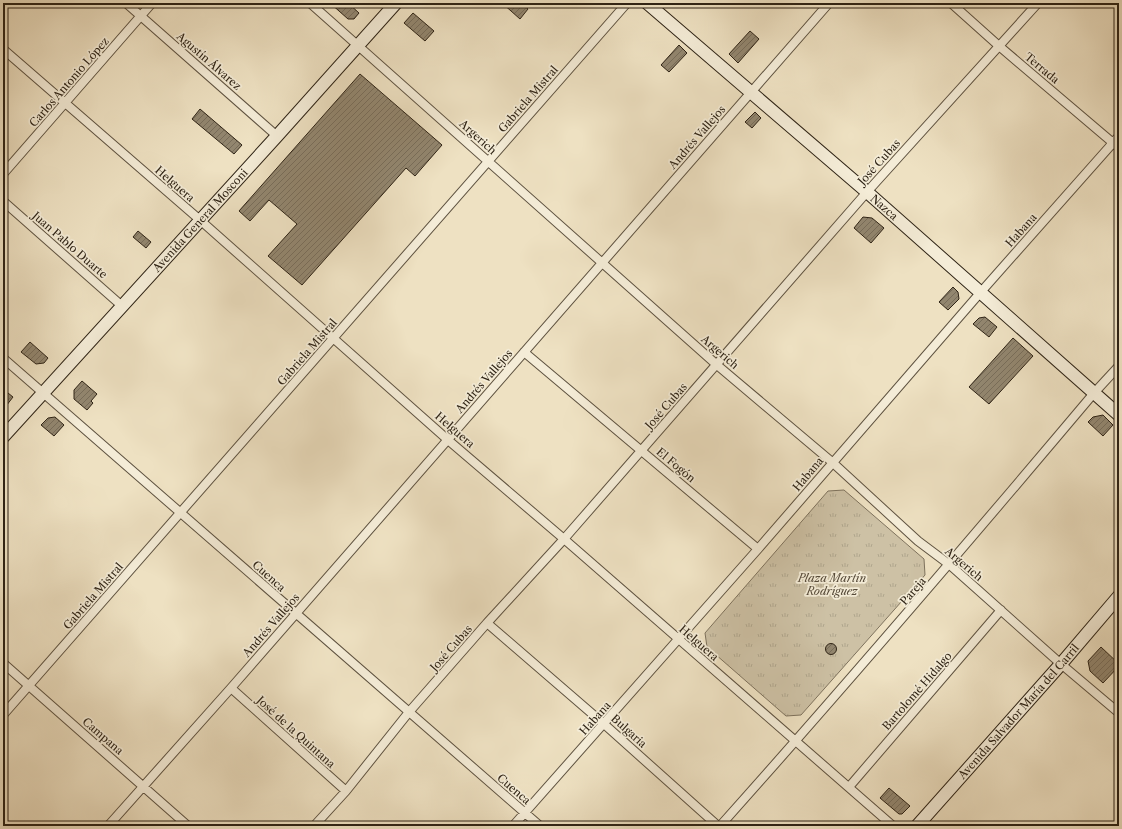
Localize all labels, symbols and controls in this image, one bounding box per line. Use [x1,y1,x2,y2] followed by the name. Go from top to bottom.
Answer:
[173,28,244,93] street label: Agustín Álvarez
[26,34,112,130] street label: Carlos Antonio López
[1022,50,1062,87] street label: Terrada
[495,62,561,135] street label: Gabriela Mistral
[665,102,729,172] street label: Andrés Vallejos
[456,116,500,157] street label: Argerich
[853,136,903,189] street label: José Cubas
[152,163,198,205] street label: Helguera
[149,165,251,276] street label: Avenida General Mosconi
[868,191,901,223] street label: Nazca
[28,207,110,281] street label: Juan Pablo Duarte
[1002,210,1040,250] street label: Habana
[274,315,340,388] street label: Gabriela Mistral
[698,331,742,372] street label: Argerich
[452,346,516,416] street label: Andrés Vallejos
[641,380,690,434] street label: José Cubas
[432,409,478,451] street label: Helguera
[654,445,698,485] street label: El Fogón
[790,454,826,494] street label: Habana
[941,543,986,584] street label: Argerich
[249,557,289,595] street label: Cuenca
[60,559,126,632] street label: Gabriela Mistral
[797,571,866,598] park label: Plaza Martín Rodríguez
[897,574,929,608] street label: Pareja
[239,590,303,660] street label: Andrés Vallejos
[426,622,475,676] street label: José Cubas
[676,622,722,664] street label: Helguera
[954,641,1082,783] street label: Avenida Salvador María del Carril
[879,649,955,733] street label: Bartolomé Hidalgo
[252,692,338,771] street label: José de la Quintana
[576,698,614,738] street label: Habana
[608,711,650,751] street label: Bulgaria
[80,714,127,758] street label: Campana
[494,771,534,807] street label: Cuenca

